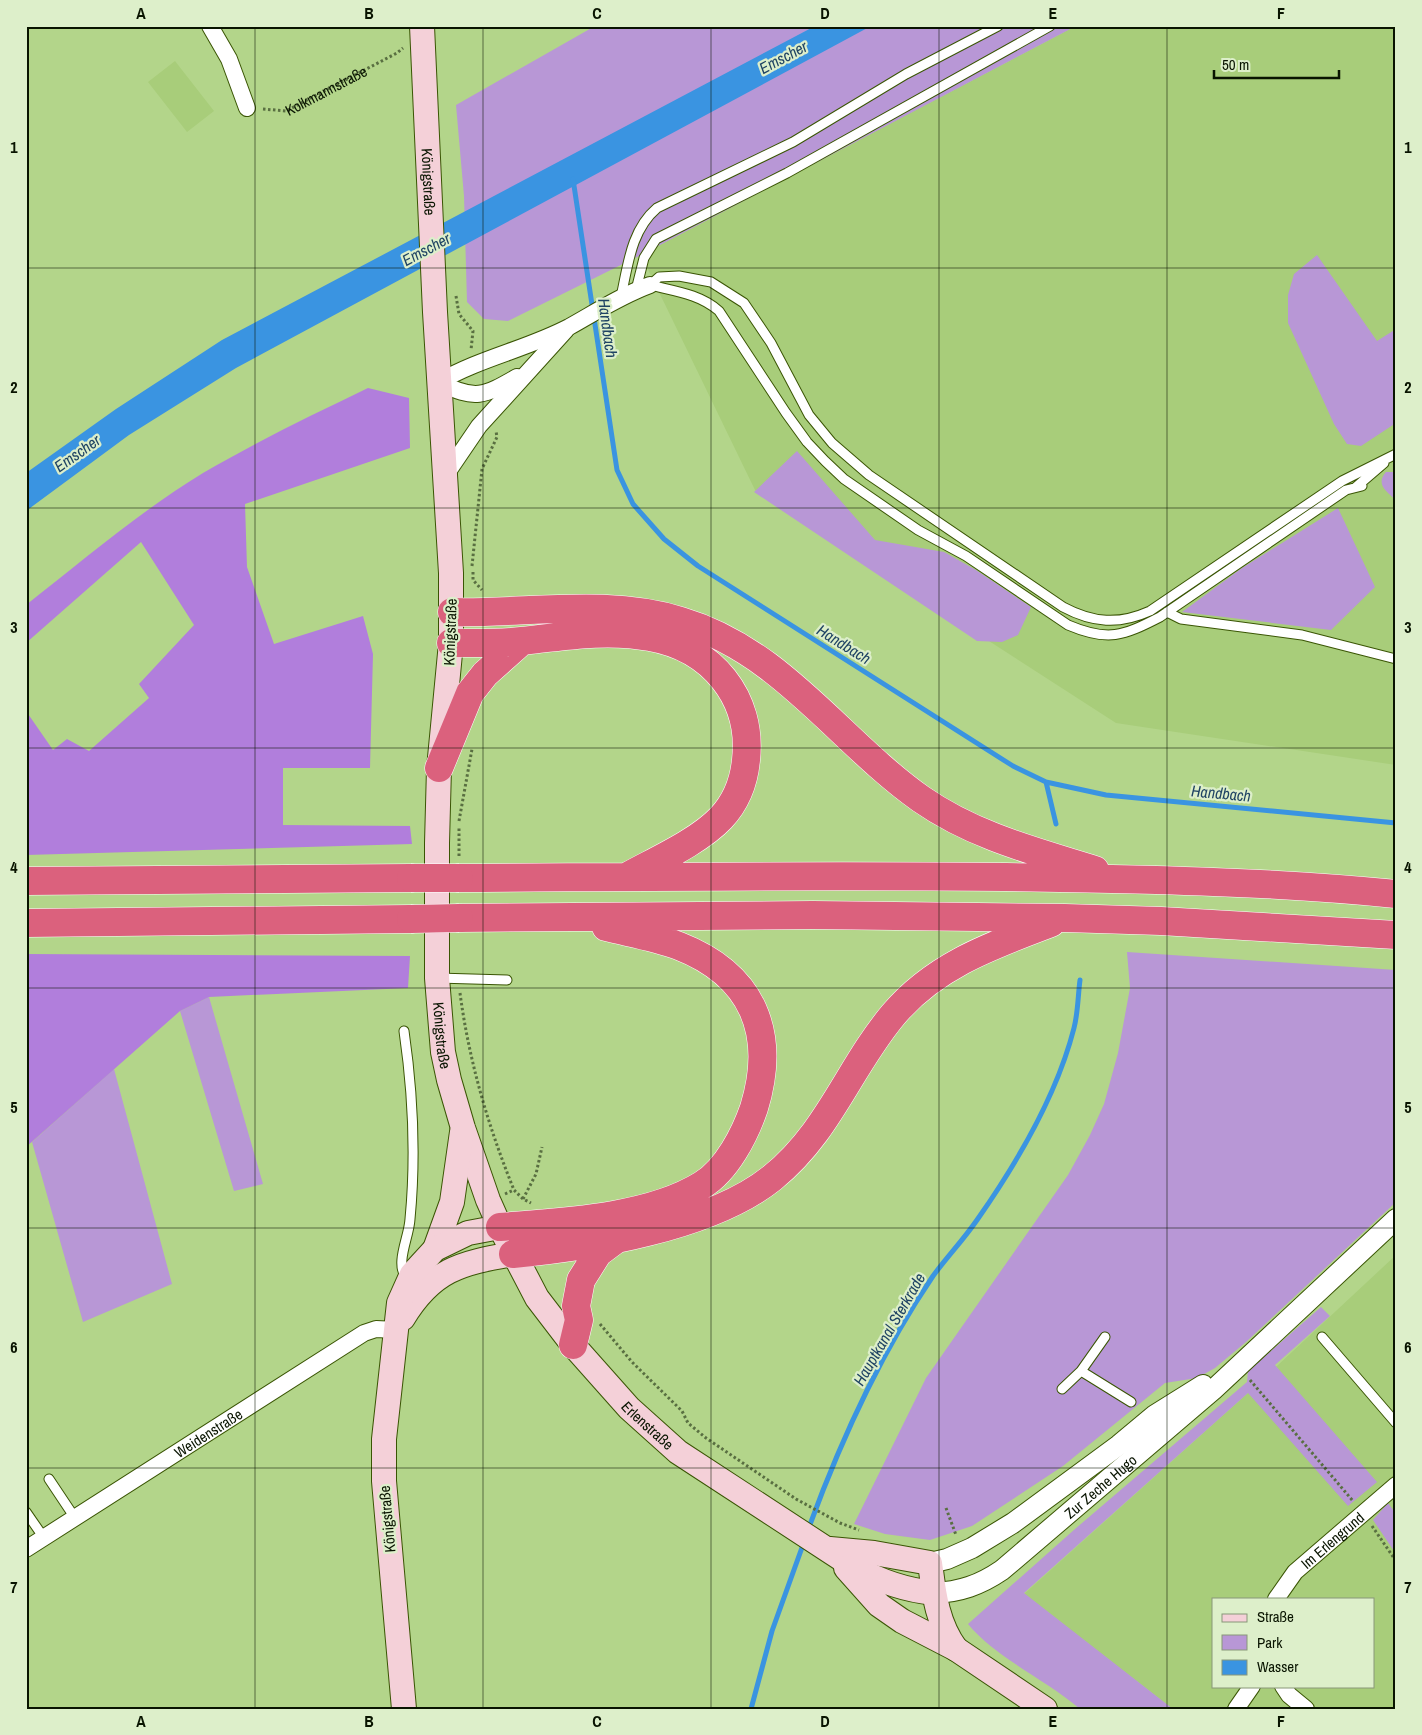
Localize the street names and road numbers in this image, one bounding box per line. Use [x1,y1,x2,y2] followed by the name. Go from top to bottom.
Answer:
[281,60,371,120] street label: Kolkmannstraße
[417,148,441,216] street label: Königstraße
[438,598,462,666] street label: Königstraße
[428,1001,457,1071] street label: Königstraße
[617,1396,679,1454] street label: Erlenstraße
[170,1403,246,1462] street label: Weidenstraße
[1060,1449,1141,1523] street label: Zur Zeche Hugo
[374,1485,400,1553] street label: Königstraße
[1296,1507,1368,1573] street label: Im Erlengrund

